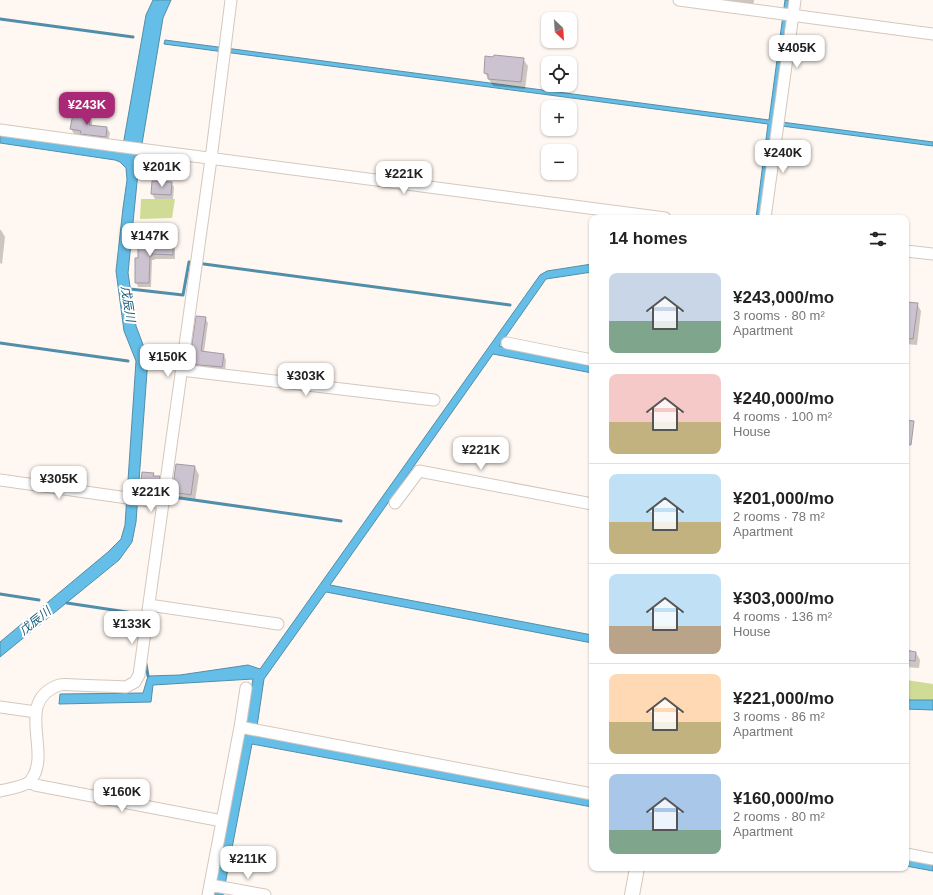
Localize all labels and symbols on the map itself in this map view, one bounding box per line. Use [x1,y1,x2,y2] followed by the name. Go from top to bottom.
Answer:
[541,12,577,48] north arrow
[769,35,825,69] pin: ¥405K
[59,92,115,126] pin: ¥243K
[755,140,811,174] pin: ¥240K
[134,154,190,188] pin: ¥201K
[376,161,432,195] pin: ¥221K
[122,223,178,257] pin: ¥147K
[118,285,138,325] water label: 戊辰川
[140,344,196,378] pin: ¥150K
[278,363,334,397] pin: ¥303K
[453,437,509,471] pin: ¥221K
[31,466,87,500] pin: ¥305K
[123,479,179,513] pin: ¥221K
[17,603,55,638] water label: 戊辰川
[104,611,160,645] pin: ¥133K
[94,779,150,813] pin: ¥160K
[220,846,276,880] pin: ¥211K

